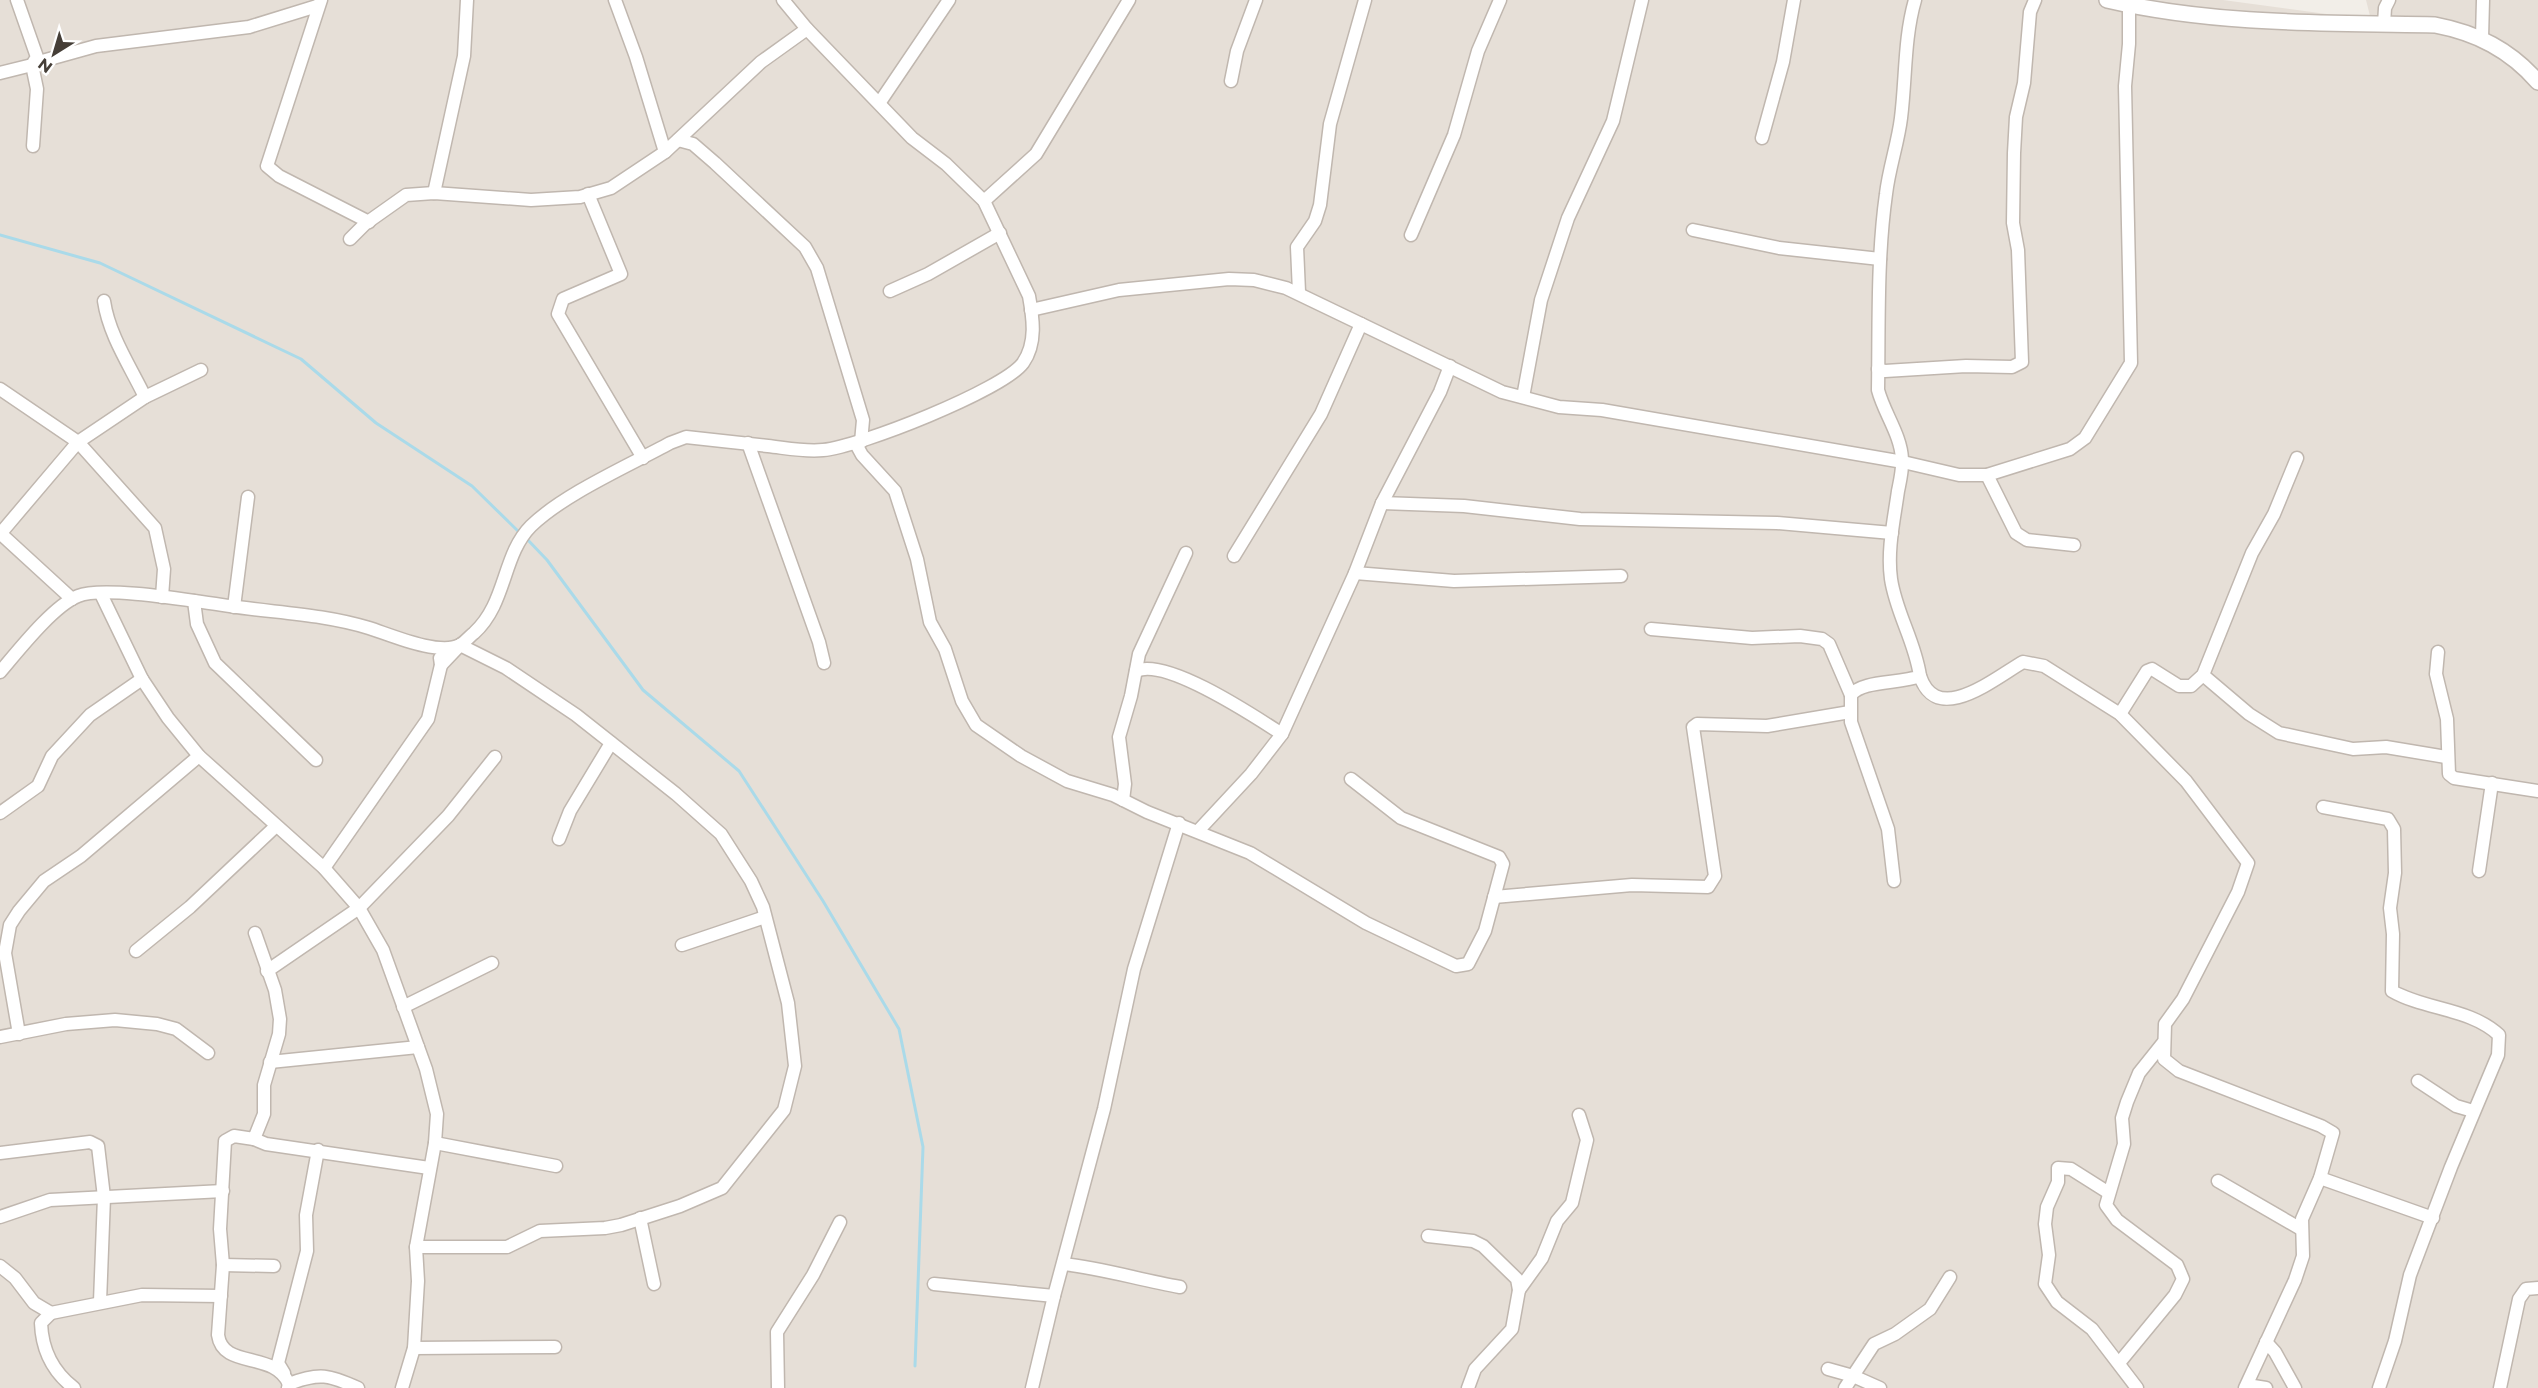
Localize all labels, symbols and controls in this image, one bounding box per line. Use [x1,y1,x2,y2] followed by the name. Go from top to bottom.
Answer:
[24,24,84,84] north arrow
[34,54,56,77] text: N

